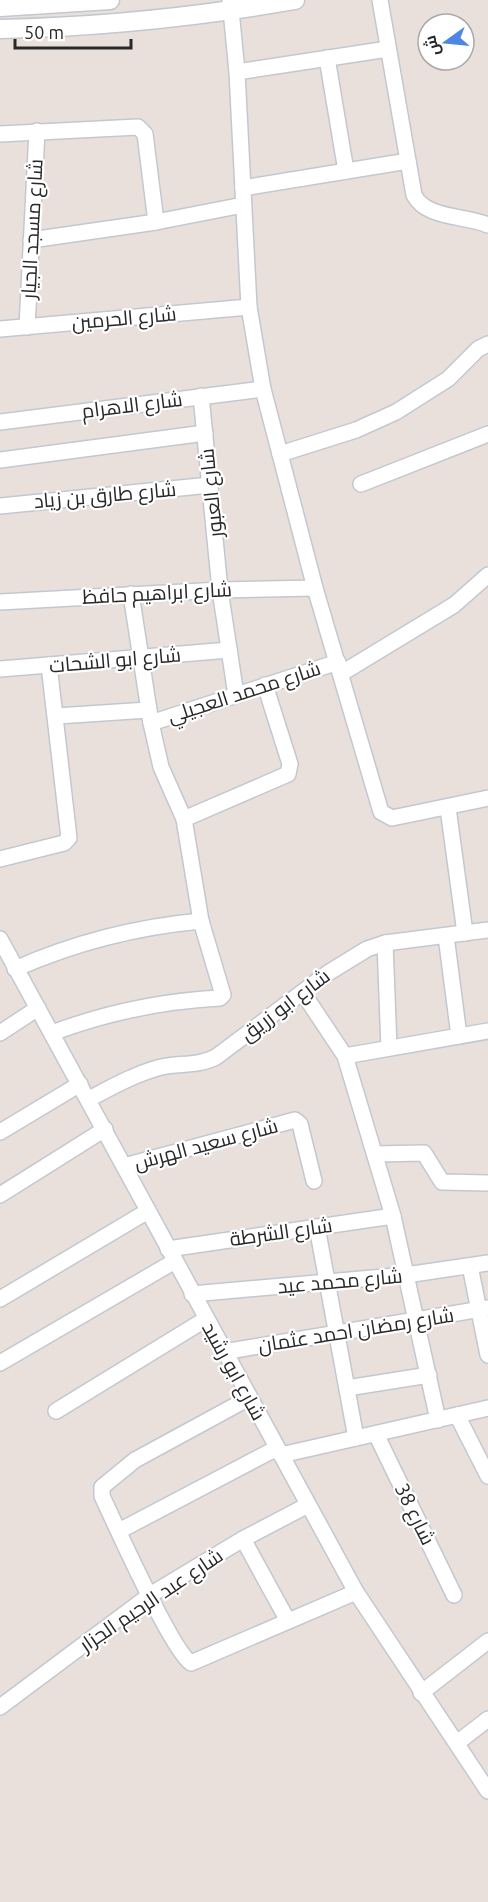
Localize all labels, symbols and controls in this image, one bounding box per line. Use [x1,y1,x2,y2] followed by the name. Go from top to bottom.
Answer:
[15,12,130,50] scale bar
[416,12,476,72] north arrow
[24,22,64,42] text: 50 m
[420,33,444,58] text: ش
[16,158,50,301] street label: شارع مسجد الجيار
[71,301,178,337] street label: شارع الحرمين
[80,387,184,425] street label: شارع الاهرام
[194,447,230,540] street label: شارع العبور
[33,477,177,515] street label: شارع طارق بن زياد
[81,577,233,611] street label: شارع ابراهيم حافظ
[48,642,182,680] street label: شارع ابو الشحات
[164,656,325,732] street label: شارع محمد العجيلي
[236,964,336,1048] street label: شارع ابو زريق
[131,1113,281,1177] street label: شارع سعيد الهرش
[228,1213,334,1253] street label: شارع الشرطة
[276,1264,404,1300] street label: شارع محمد عيد
[256,1303,456,1359] street label: شارع رمضان احمد عثمان
[195,1318,271,1425] street label: شارع ابو رشيد
[388,1479,440,1550] street label: شارع 38
[74,1543,228,1659] street label: شارع عبد الرحيم الجزار

